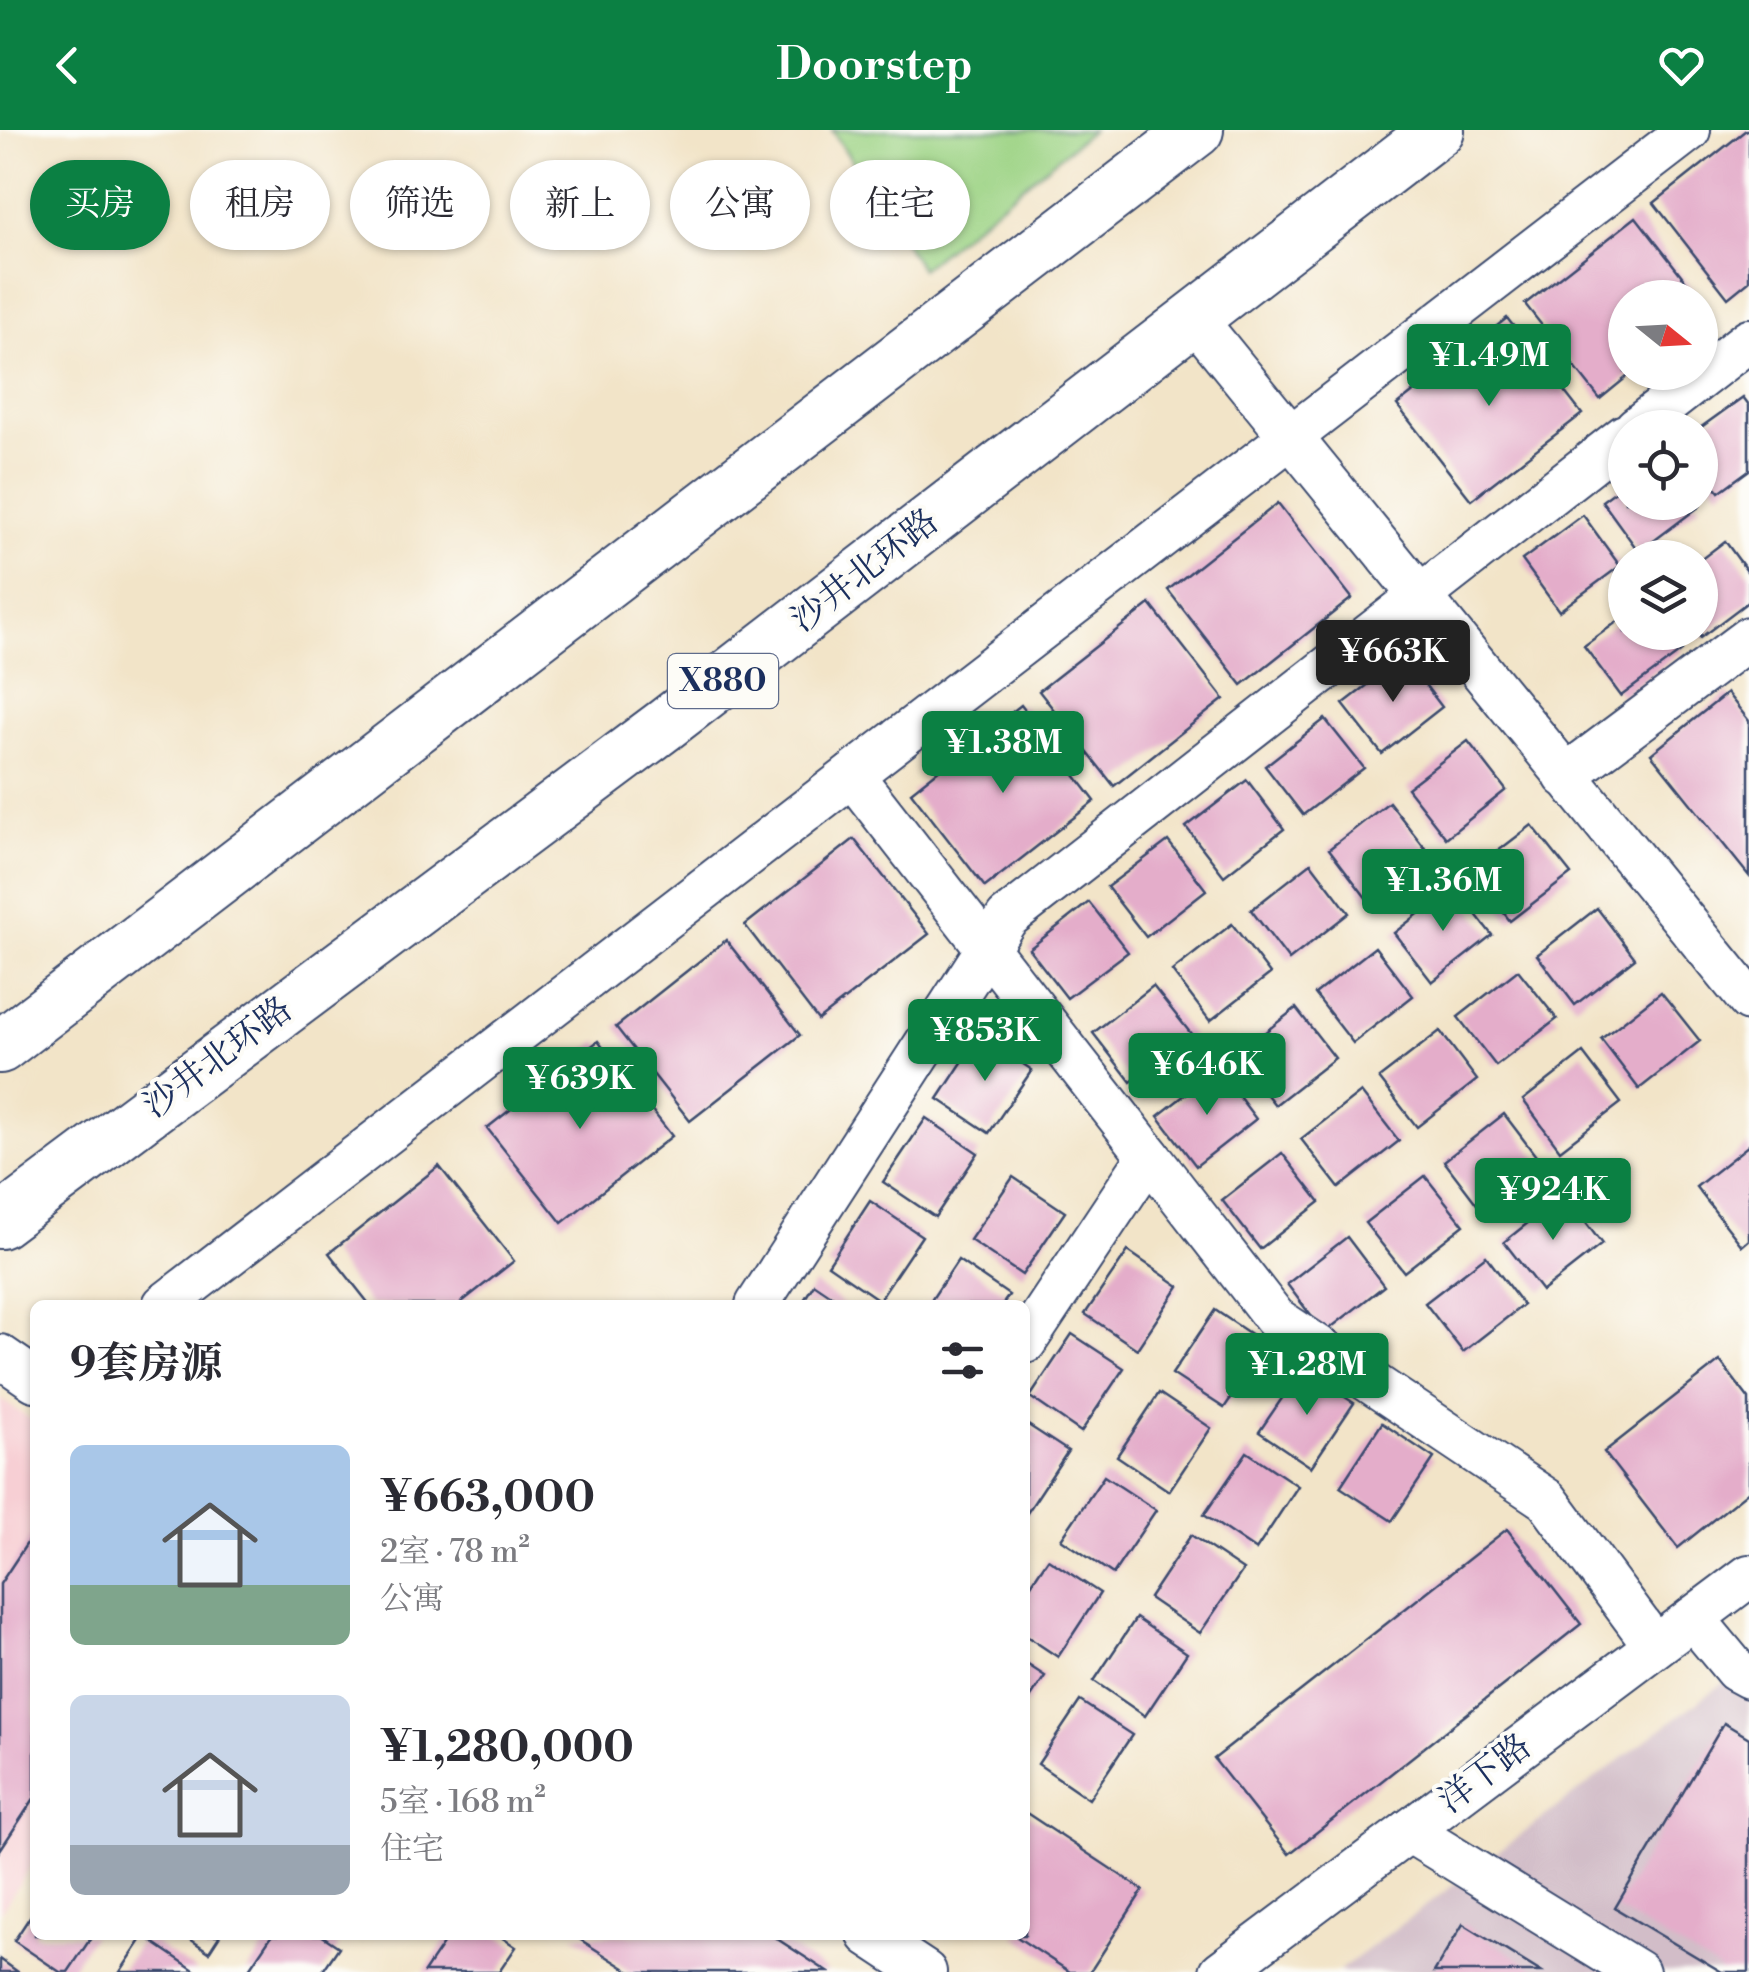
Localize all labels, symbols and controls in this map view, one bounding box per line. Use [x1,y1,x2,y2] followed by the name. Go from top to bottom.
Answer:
[776,37,973,94] text: Doorstep
[40,38,95,93] icon: back
[1654,38,1709,93] icon: heart
[30,160,170,250] chip: 买房
[190,160,330,250] chip: 租房
[350,160,490,250] chip: 筛选
[510,160,650,250] chip: 新上
[670,160,810,250] chip: 公寓
[830,160,970,250] chip: 住宅
[1608,280,1718,390] north arrow
[1608,280,1718,650] map controls
[1408,324,1570,409] pin: ¥1.49M
[1429,336,1549,376] text: ¥1.49M
[1608,410,1718,520] button: locate
[783,500,947,642] street label: 沙井北环路
[1608,540,1718,650] button: layers
[1323,620,1463,705] pin: ¥663K
[1338,632,1448,672] text: ¥663K
[668,654,778,708] road number: X880
[922,711,1084,796] pin: ¥1.38M
[944,723,1062,763] text: ¥1.38M
[1362,849,1524,934] pin: ¥1.36M
[1384,861,1502,901] text: ¥1.36M
[135,988,301,1128] street label: 沙井北环路
[915,999,1055,1084] pin: ¥853K
[930,1011,1040,1051] text: ¥853K
[1137,1033,1277,1118] pin: ¥646K
[1151,1045,1263,1085] text: ¥646K
[510,1047,650,1132] pin: ¥639K
[525,1059,635,1099] text: ¥639K
[1483,1158,1623,1243] pin: ¥924K
[1497,1170,1609,1210] text: ¥924K
[935,1333,990,1388] icon: filters
[1226,1333,1388,1418] pin: ¥1.28M
[70,1338,222,1391] text: 9套房源
[1248,1345,1366,1385] text: ¥1.28M
[380,1472,595,1525] text: ¥663,000
[150,1485,270,1605] icon: home
[380,1532,530,1572] text: 2室 · 78 m²
[380,1579,444,1619] text: 公寓
[380,1722,634,1775] text: ¥1,280,000
[1430,1725,1540,1823] street label: 洋下路
[150,1735,270,1855] icon: home
[380,1782,546,1822] text: 5室 · 168 m²
[380,1829,444,1869] text: 住宅

